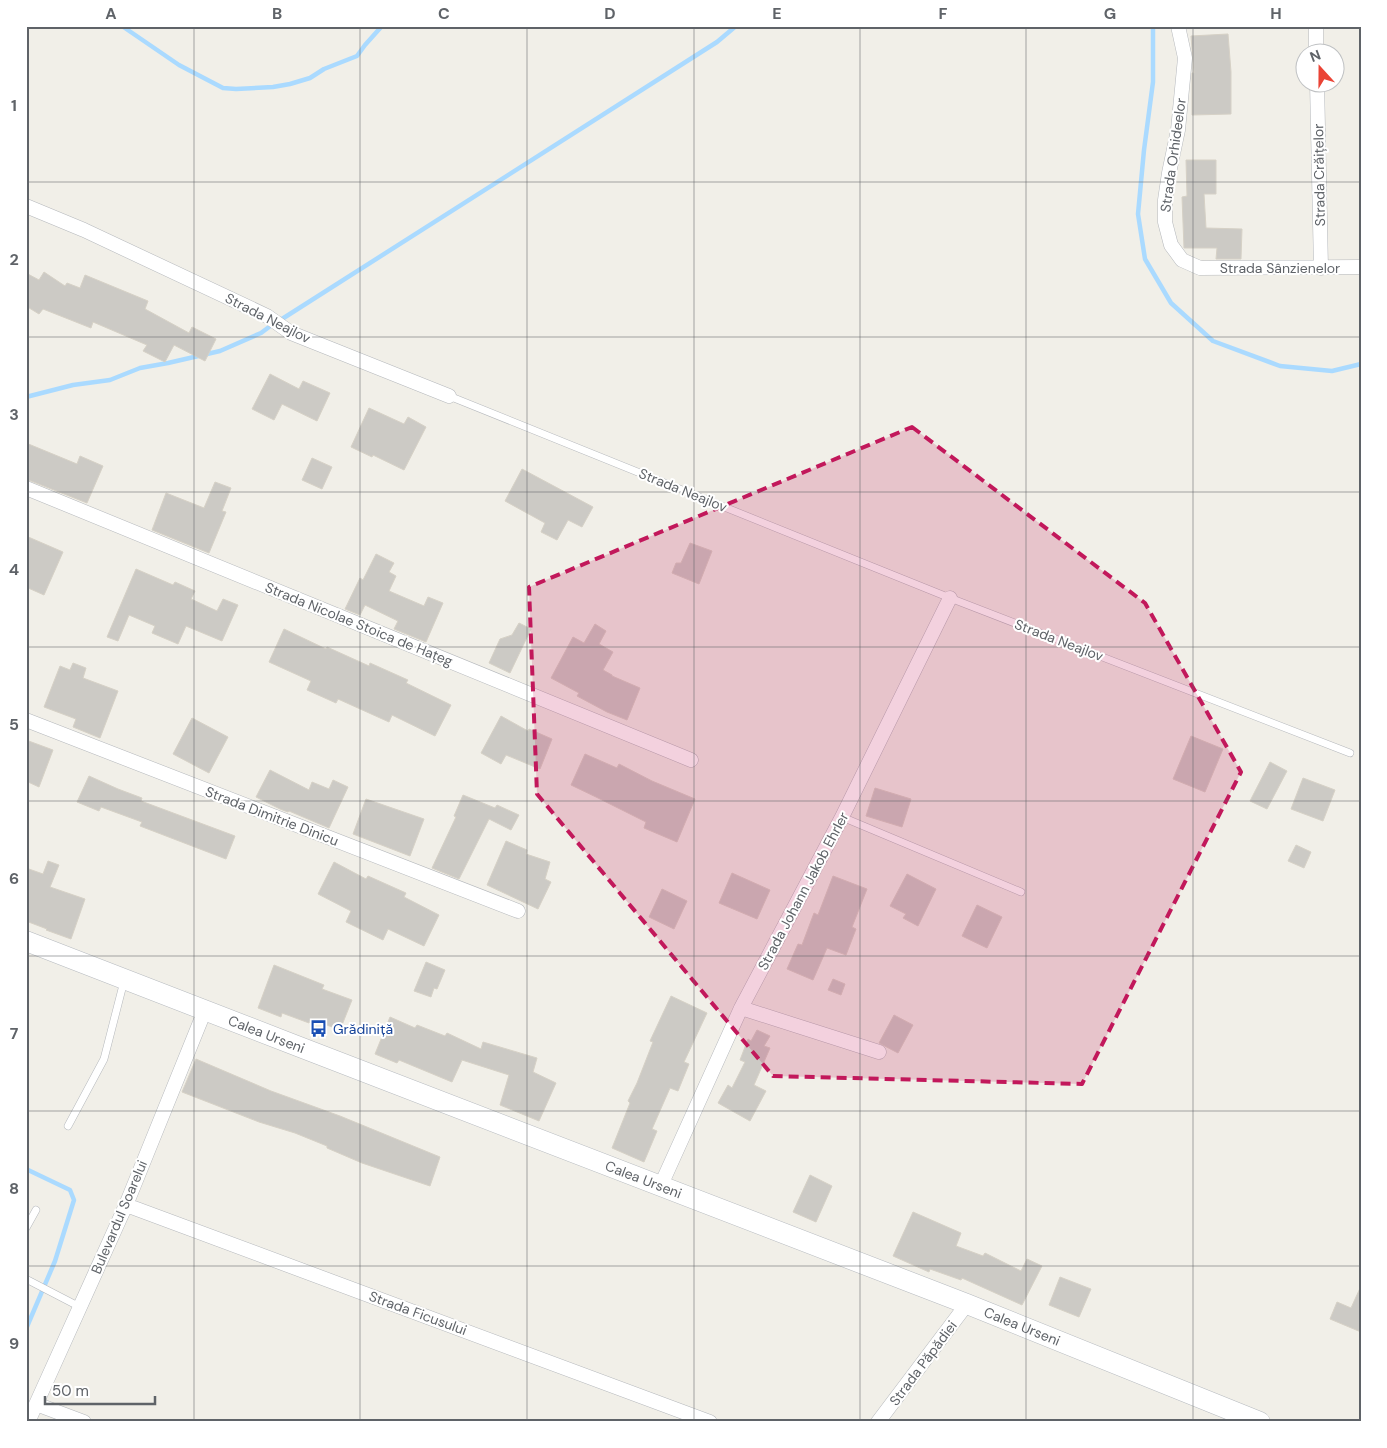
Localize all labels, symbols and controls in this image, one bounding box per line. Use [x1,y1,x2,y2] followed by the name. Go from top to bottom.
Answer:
[105,3,117,24] text: A
[272,3,282,24] text: B
[438,3,450,24] text: C
[604,3,616,24] text: D
[772,3,782,24] text: E
[939,3,948,24] text: F
[1104,3,1116,24] text: G
[1270,3,1282,24] text: H
[1294,42,1344,92] north arrow
[1307,46,1323,66] text: N
[11,95,17,116] text: 1
[1156,97,1190,213] street label: Strada Orhideelor
[1309,124,1329,226] street label: Strada Crăițelor
[9,249,19,270] text: 2
[1220,259,1340,277] street label: Strada Sânzienelor
[222,289,314,348] street label: Strada Neajlov
[9,404,19,425] text: 3
[636,464,730,516] street label: Strada Neajlov
[9,559,19,580] text: 4
[262,578,456,670] street label: Strada Nicolae Stoica de Hațeg
[1012,615,1107,665] street label: Strada Neajlov
[9,714,19,735] text: 5
[203,782,341,850] street label: Strada Dimitrie Dinicu
[754,809,852,973] street label: Strada Johann Jakob Ehrler
[9,868,19,889] text: 6
[226,1011,308,1057] street label: Calea Urseni
[309,1019,329,1039] bus stop icon: Grădiniță
[333,1020,393,1038] place label: Grădiniță
[10,1023,19,1044] text: 7
[603,1156,685,1202] street label: Calea Urseni
[87,1157,151,1277] street label: Bulevardul Soarelui
[9,1178,19,1199] text: 8
[367,1287,469,1339] street label: Strada Ficusului
[981,1303,1063,1350] street label: Calea Urseni
[885,1317,961,1409] street label: Strada Păpădiei
[9,1333,19,1354] text: 9
[45,1373,155,1405] scale bar
[52,1381,89,1401] text: 50 m

